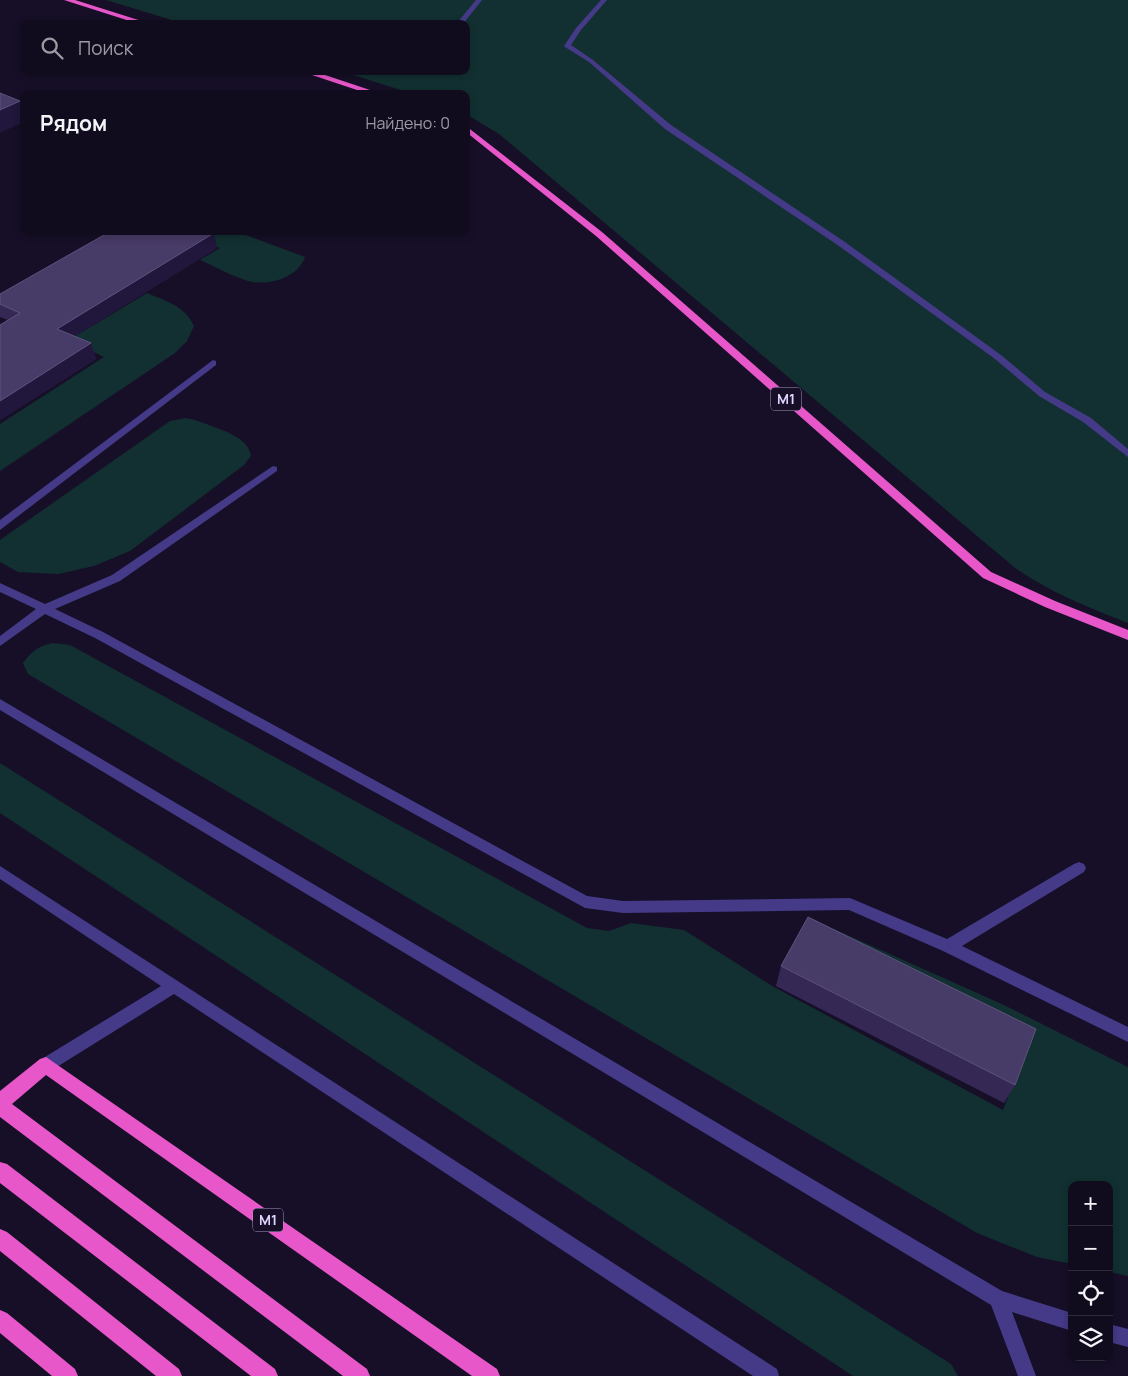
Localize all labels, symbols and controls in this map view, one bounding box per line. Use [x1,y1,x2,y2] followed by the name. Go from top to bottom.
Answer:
[20,20,470,75] search box
[38,34,66,62] icon: search
[78,35,133,61] text: Поиск
[40,109,107,137] text: Рядом
[365,112,450,134] text: Найдено: 0
[771,388,801,410] road number: М1
[1068,1181,1113,1361] map controls
[1068,1181,1113,1226] button: +
[253,1208,283,1232] road number: М1
[1068,1226,1113,1271] button: −
[1068,1271,1113,1316] button: locate
[1068,1316,1113,1361] button: layers

